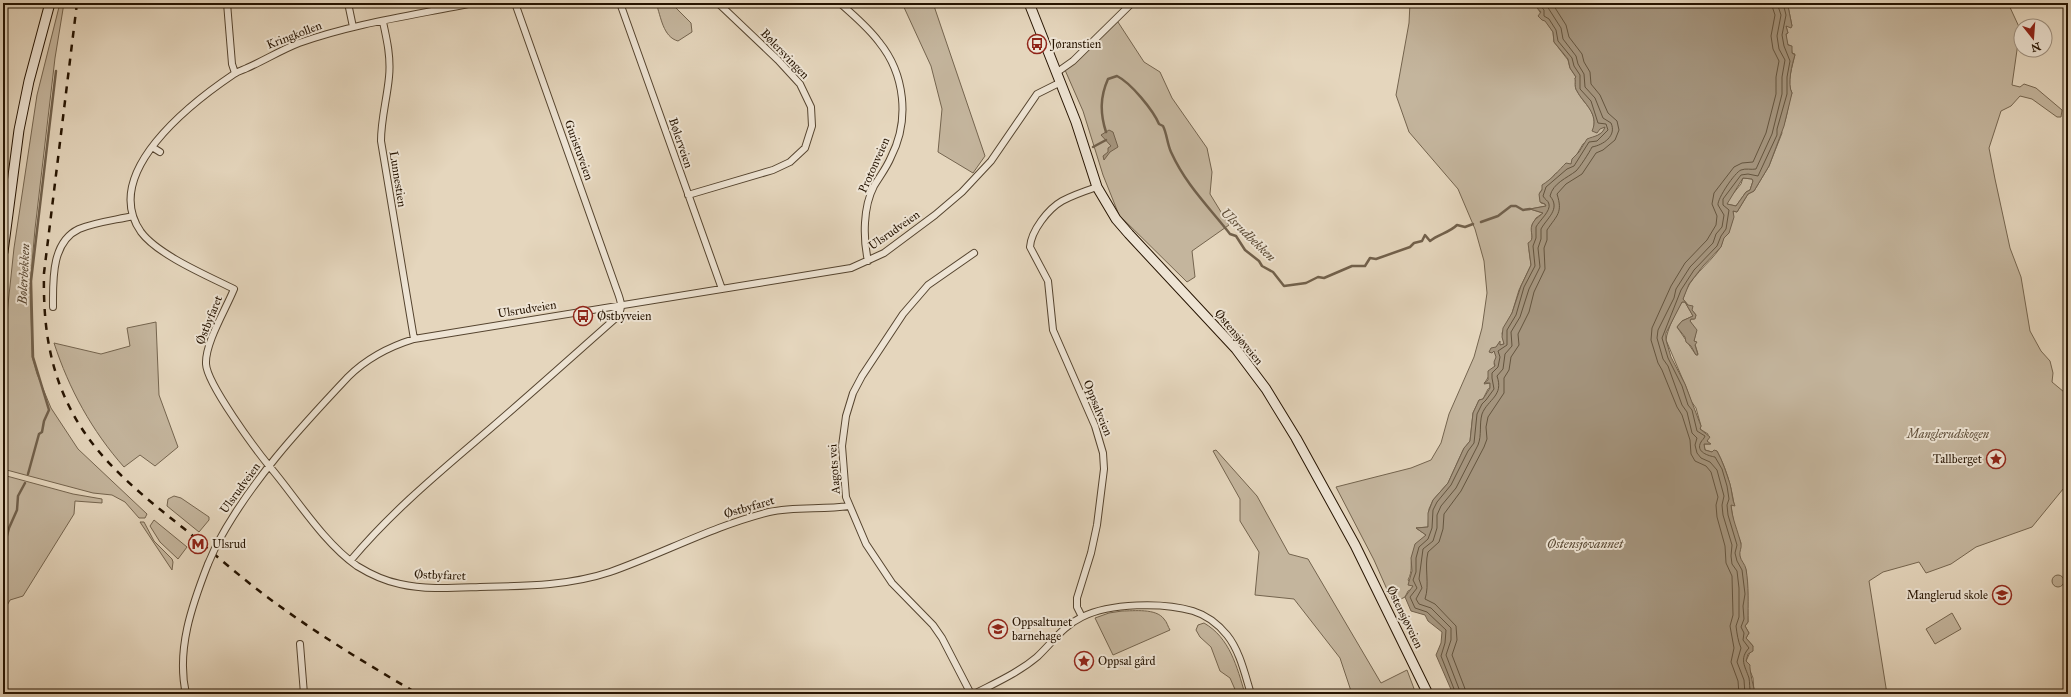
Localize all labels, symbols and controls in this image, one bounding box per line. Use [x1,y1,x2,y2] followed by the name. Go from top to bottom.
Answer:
[264,18,324,53] street label: Kringkollen
[2013,18,2053,58] north arrow
[757,26,813,83] street label: Bølersvingen
[1026,33,1048,55] bus stop icon: Jøranstien
[1049,37,1102,52] place label: Jøranstien
[2029,40,2042,55] text: N
[666,116,696,170] street label: Bølerveien
[562,118,597,183] street label: Guristuveien
[856,135,893,195] street label: Protonveien
[387,150,409,209] street label: Lunnestien
[1217,205,1279,265] water label: Ulsrudbekken
[866,207,923,253] street label: Ulsrudveien
[14,243,34,306] water label: Bølerbekken
[193,293,225,347] street label: Østbyfaret
[497,297,558,321] street label: Ulsrudveien
[572,305,594,327] bus stop icon: Østbyveien
[1212,306,1267,368] street label: Østensjøveien
[597,309,652,323] place label: Østbyveien
[1080,378,1116,438] street label: Oppsalveien
[1906,427,1990,441] park label: Manglerudskogen
[825,443,844,495] street label: Aagots vei
[1985,448,2007,470] place icon: Tallberget
[1933,452,1983,467] place label: Tallberget
[217,459,263,516] street label: Ulsrudveien
[722,493,777,521] street label: Østbyfaret
[187,533,209,555] metro station icon: Ulsrud
[1547,536,1624,552] water label: Østensjøvannet
[212,537,246,551] place label: Ulsrud
[414,567,467,583] street label: Østbyfaret
[1384,583,1426,651] street label: Østensjøveien
[1991,584,2013,606] school or university icon: Manglerud skole
[1907,588,1988,603] place label: Manglerud skole
[1012,615,1073,644] place label: Oppsaltunet barnehage
[987,618,1009,640] school or university icon: Oppsaltunet barnehage
[1073,650,1095,672] place icon: Oppsal gård
[1098,654,1156,669] place label: Oppsal gård

